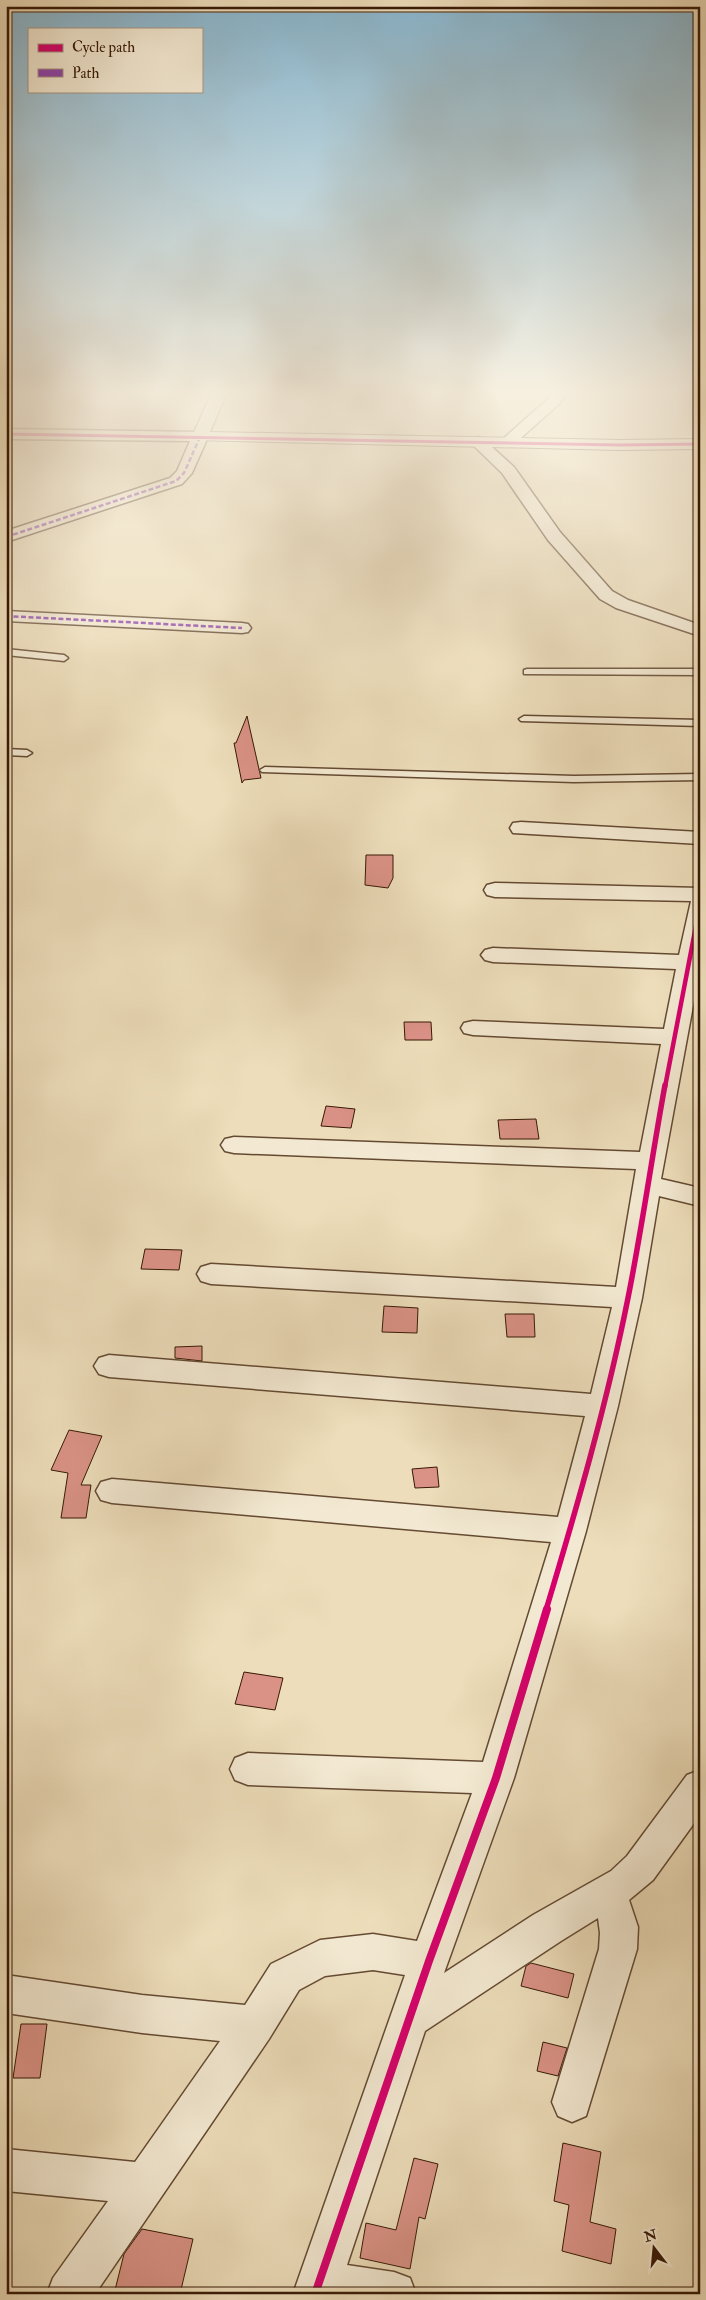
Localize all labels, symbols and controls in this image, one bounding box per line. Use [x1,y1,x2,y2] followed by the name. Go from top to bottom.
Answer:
[28,28,202,92] legend
[72,38,135,58] text: Cycle path
[72,64,99,83] text: Path
[628,2222,678,2272] north arrow
[641,2226,659,2246] text: N

